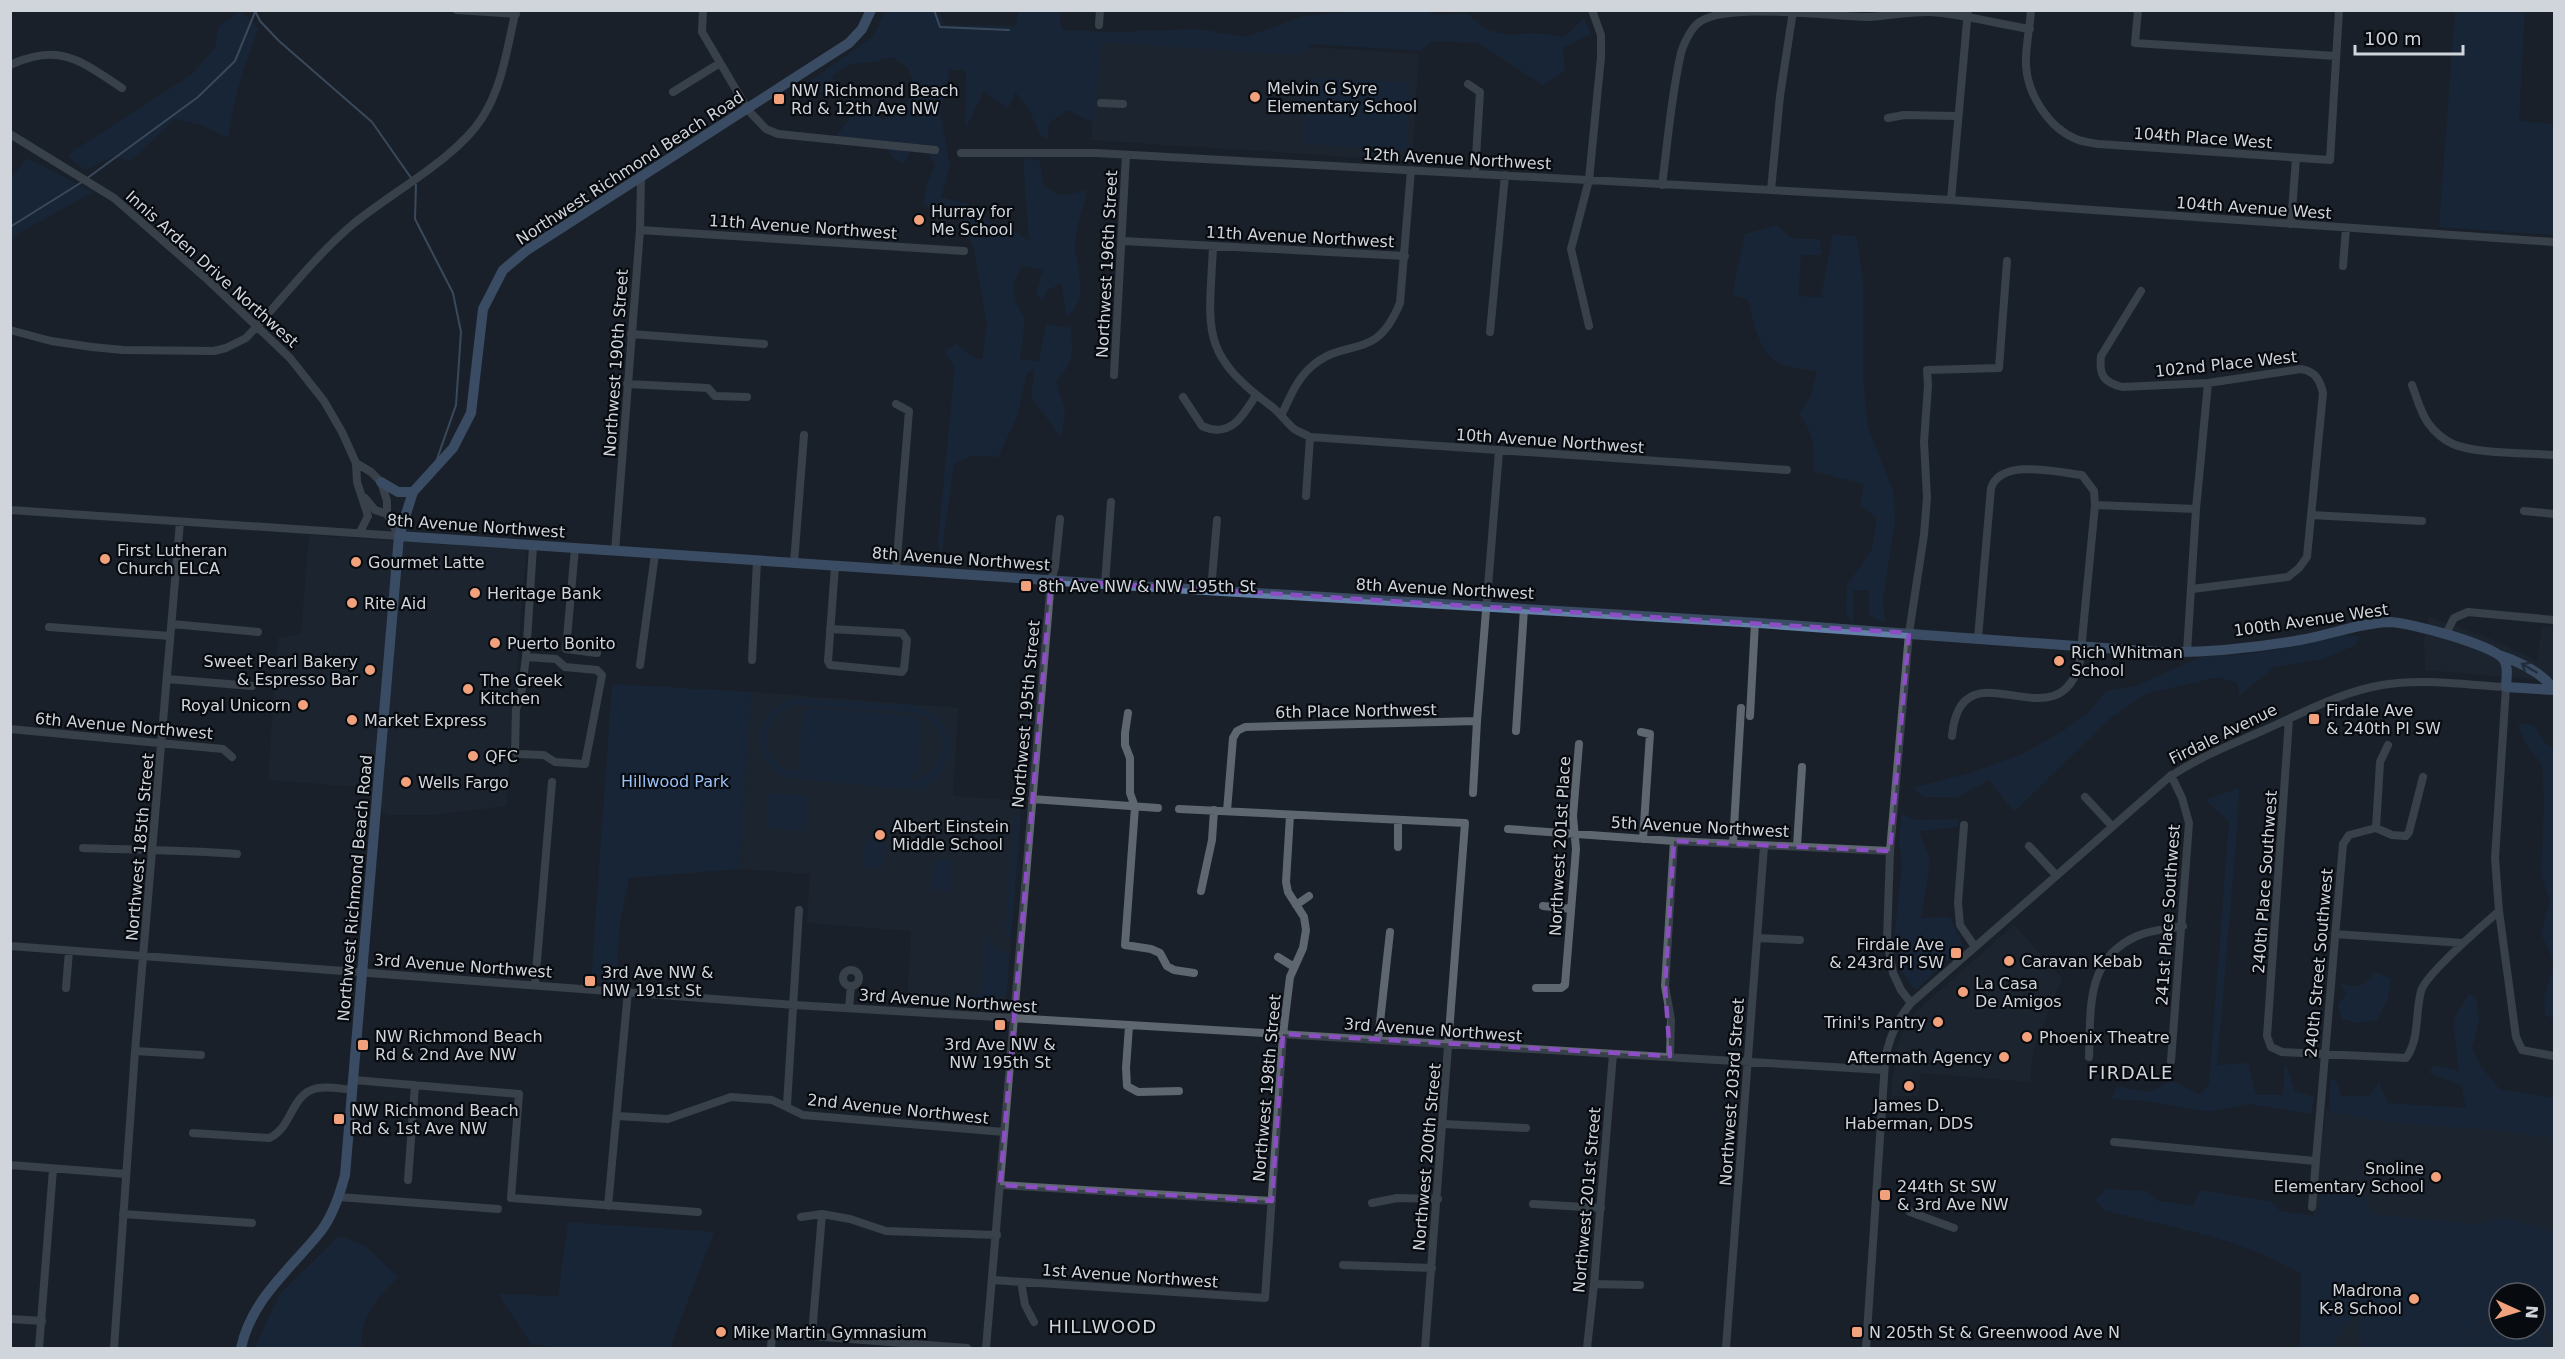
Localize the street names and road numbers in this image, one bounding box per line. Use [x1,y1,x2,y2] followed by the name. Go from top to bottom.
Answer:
[513,87,747,249] street label: Northwest Richmond Beach Road
[2133,124,2273,152] street label: 104th Place West
[1362,145,1552,173] street label: 12th Avenue Northwest
[1093,170,1121,358] street label: Northwest 196th Street
[122,187,302,351] street label: Innis Arden Drive Northwest
[2176,193,2332,223] street label: 104th Avenue West
[708,211,898,243] street label: 11th Avenue Northwest
[1205,223,1395,251] street label: 11th Avenue Northwest
[600,269,632,457] street label: Northwest 190th Street
[2154,347,2298,381] street label: 102nd Place West
[1455,425,1645,457] street label: 10th Avenue Northwest
[386,510,566,542] street label: 8th Avenue Northwest
[871,543,1051,575] street label: 8th Avenue Northwest
[1355,575,1535,603] street label: 8th Avenue Northwest
[2232,600,2390,640] street label: 100th Avenue West
[1008,620,1044,808] street label: Northwest 195th Street
[1275,700,1437,722] street label: 6th Place Northwest
[2166,700,2280,768] street label: Firdale Avenue
[34,709,214,743] street label: 6th Avenue Northwest
[122,753,158,941] street label: Northwest 185th Street
[334,754,376,1022] street label: Northwest Richmond Beach Road
[1546,756,1574,936] street label: Northwest 201st Place
[2249,790,2281,974] street label: 240th Place Southwest
[1610,813,1790,841] street label: 5th Avenue Northwest
[2152,824,2184,1006] street label: 241st Place Southwest
[2301,868,2337,1058] street label: 240th Street Southwest
[373,950,553,982] street label: 3rd Avenue Northwest
[858,985,1038,1017] street label: 3rd Avenue Northwest
[1249,994,1285,1182] street label: Northwest 198th Street
[1716,998,1748,1186] street label: Northwest 203rd Street
[1343,1014,1523,1046] street label: 3rd Avenue Northwest
[1409,1063,1445,1251] street label: Northwest 200th Street
[806,1090,990,1128] street label: 2nd Avenue Northwest
[1569,1106,1605,1294] street label: Northwest 201st Street
[1041,1260,1219,1292] street label: 1st Avenue Northwest

